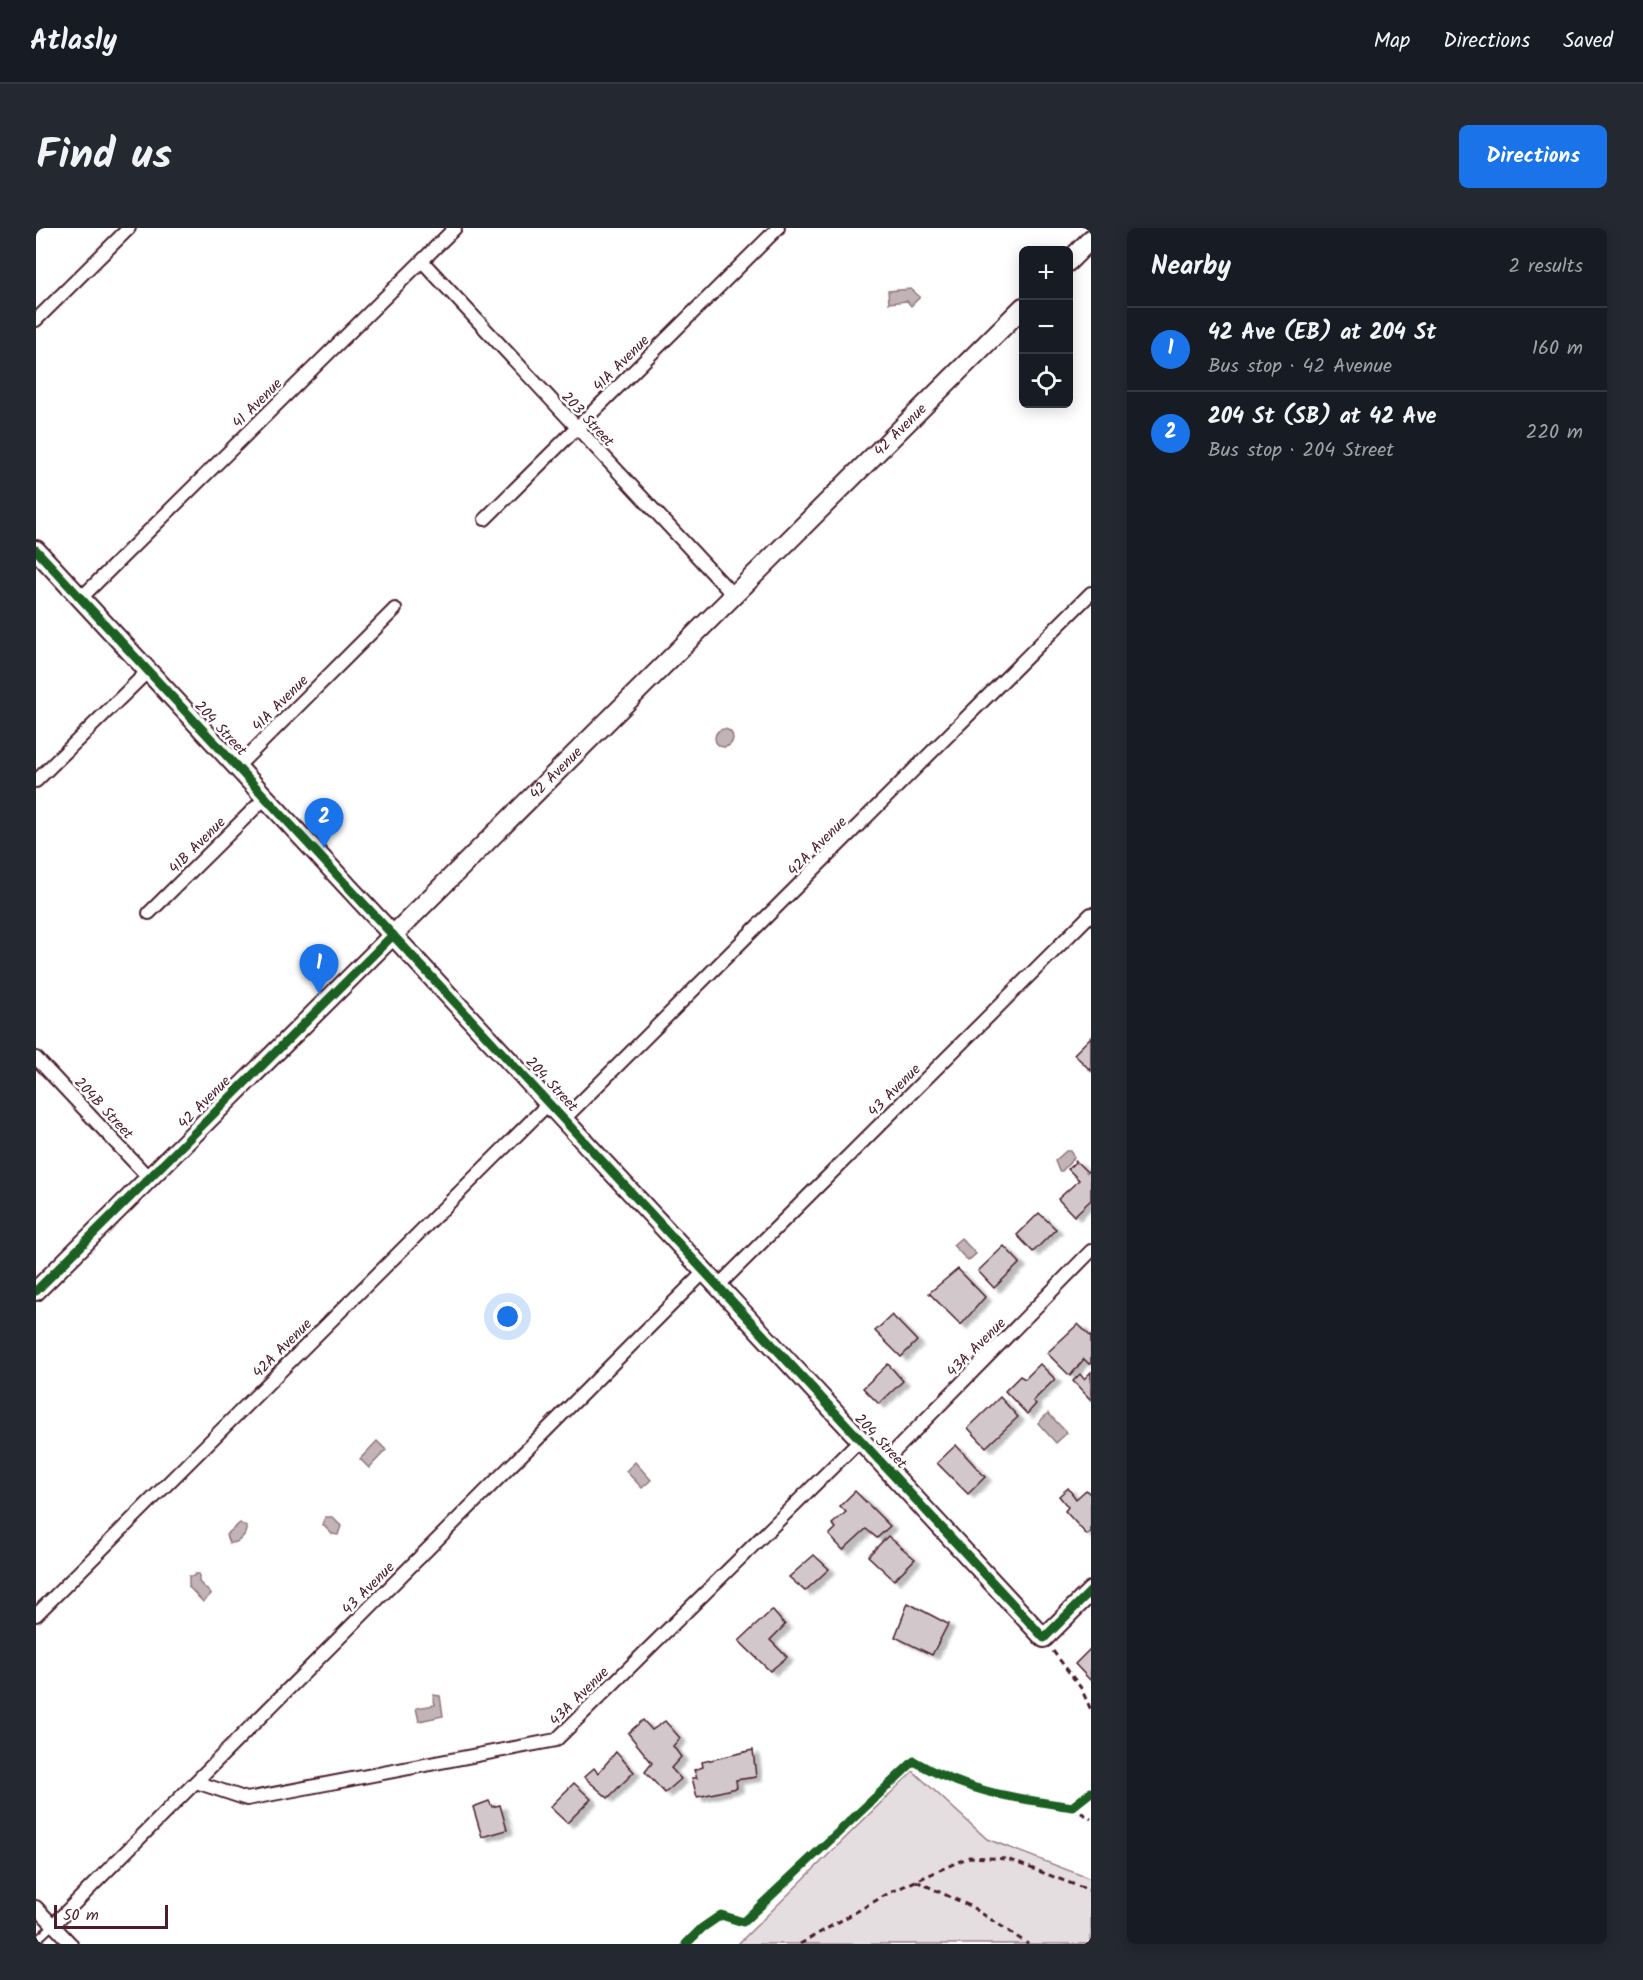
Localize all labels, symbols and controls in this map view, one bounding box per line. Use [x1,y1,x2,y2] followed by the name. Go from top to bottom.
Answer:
[30,19,117,64] text: Atlasly
[1374,25,1410,58] text: Map
[1443,25,1530,58] text: Directions
[1563,25,1613,58] text: Saved
[36,123,172,190] text: Find us
[1459,125,1607,188] button: Directions
[1019,246,1073,408] map controls
[1019,246,1073,300] button: +
[1151,246,1231,288] text: Nearby
[1508,251,1583,283] text: 2 results
[1019,300,1073,354] button: −
[1208,316,1436,351] text: 42 Ave (EB) at 204 St
[588,329,656,398] street label: 41A Avenue
[1167,333,1174,365] text: 1
[1532,333,1583,365] text: 160 m
[1208,351,1392,383] text: Bus stop · 42 Avenue
[1019,354,1073,408] button: locate
[227,373,289,435] street label: 41 Avenue
[555,386,620,453] street label: 203 Street
[868,398,933,463] street label: 42 Avenue
[1208,400,1436,435] text: 204 St (SB) at 42 Ave
[1165,417,1176,449] text: 2
[1526,417,1583,449] text: 220 m
[1208,435,1394,467] text: Bus stop · 204 Street
[247,669,315,738] street label: 41A Avenue
[188,695,253,762] street label: 204 Street
[524,741,589,806] street label: 42 Avenue
[304,798,344,848] pin: 2
[164,811,232,880] street label: 41B Avenue
[782,811,853,882] street label: 42A Avenue
[300,944,338,994] pin: 1
[519,1051,584,1118] street label: 204 Street
[863,1058,927,1123] street label: 43 Avenue
[172,1070,237,1135] street label: 42 Avenue
[68,1072,139,1146] street label: 204B Street
[493,1302,522,1331] your location
[941,1312,1012,1383] street label: 43A Avenue
[247,1313,318,1384] street label: 42A Avenue
[848,1408,913,1475] street label: 204 Street
[337,1556,401,1621] street label: 43 Avenue
[544,1661,615,1732] street label: 43A Avenue
[54,1902,168,1930] scale bar
[63,1903,99,1928] text: 50 m

